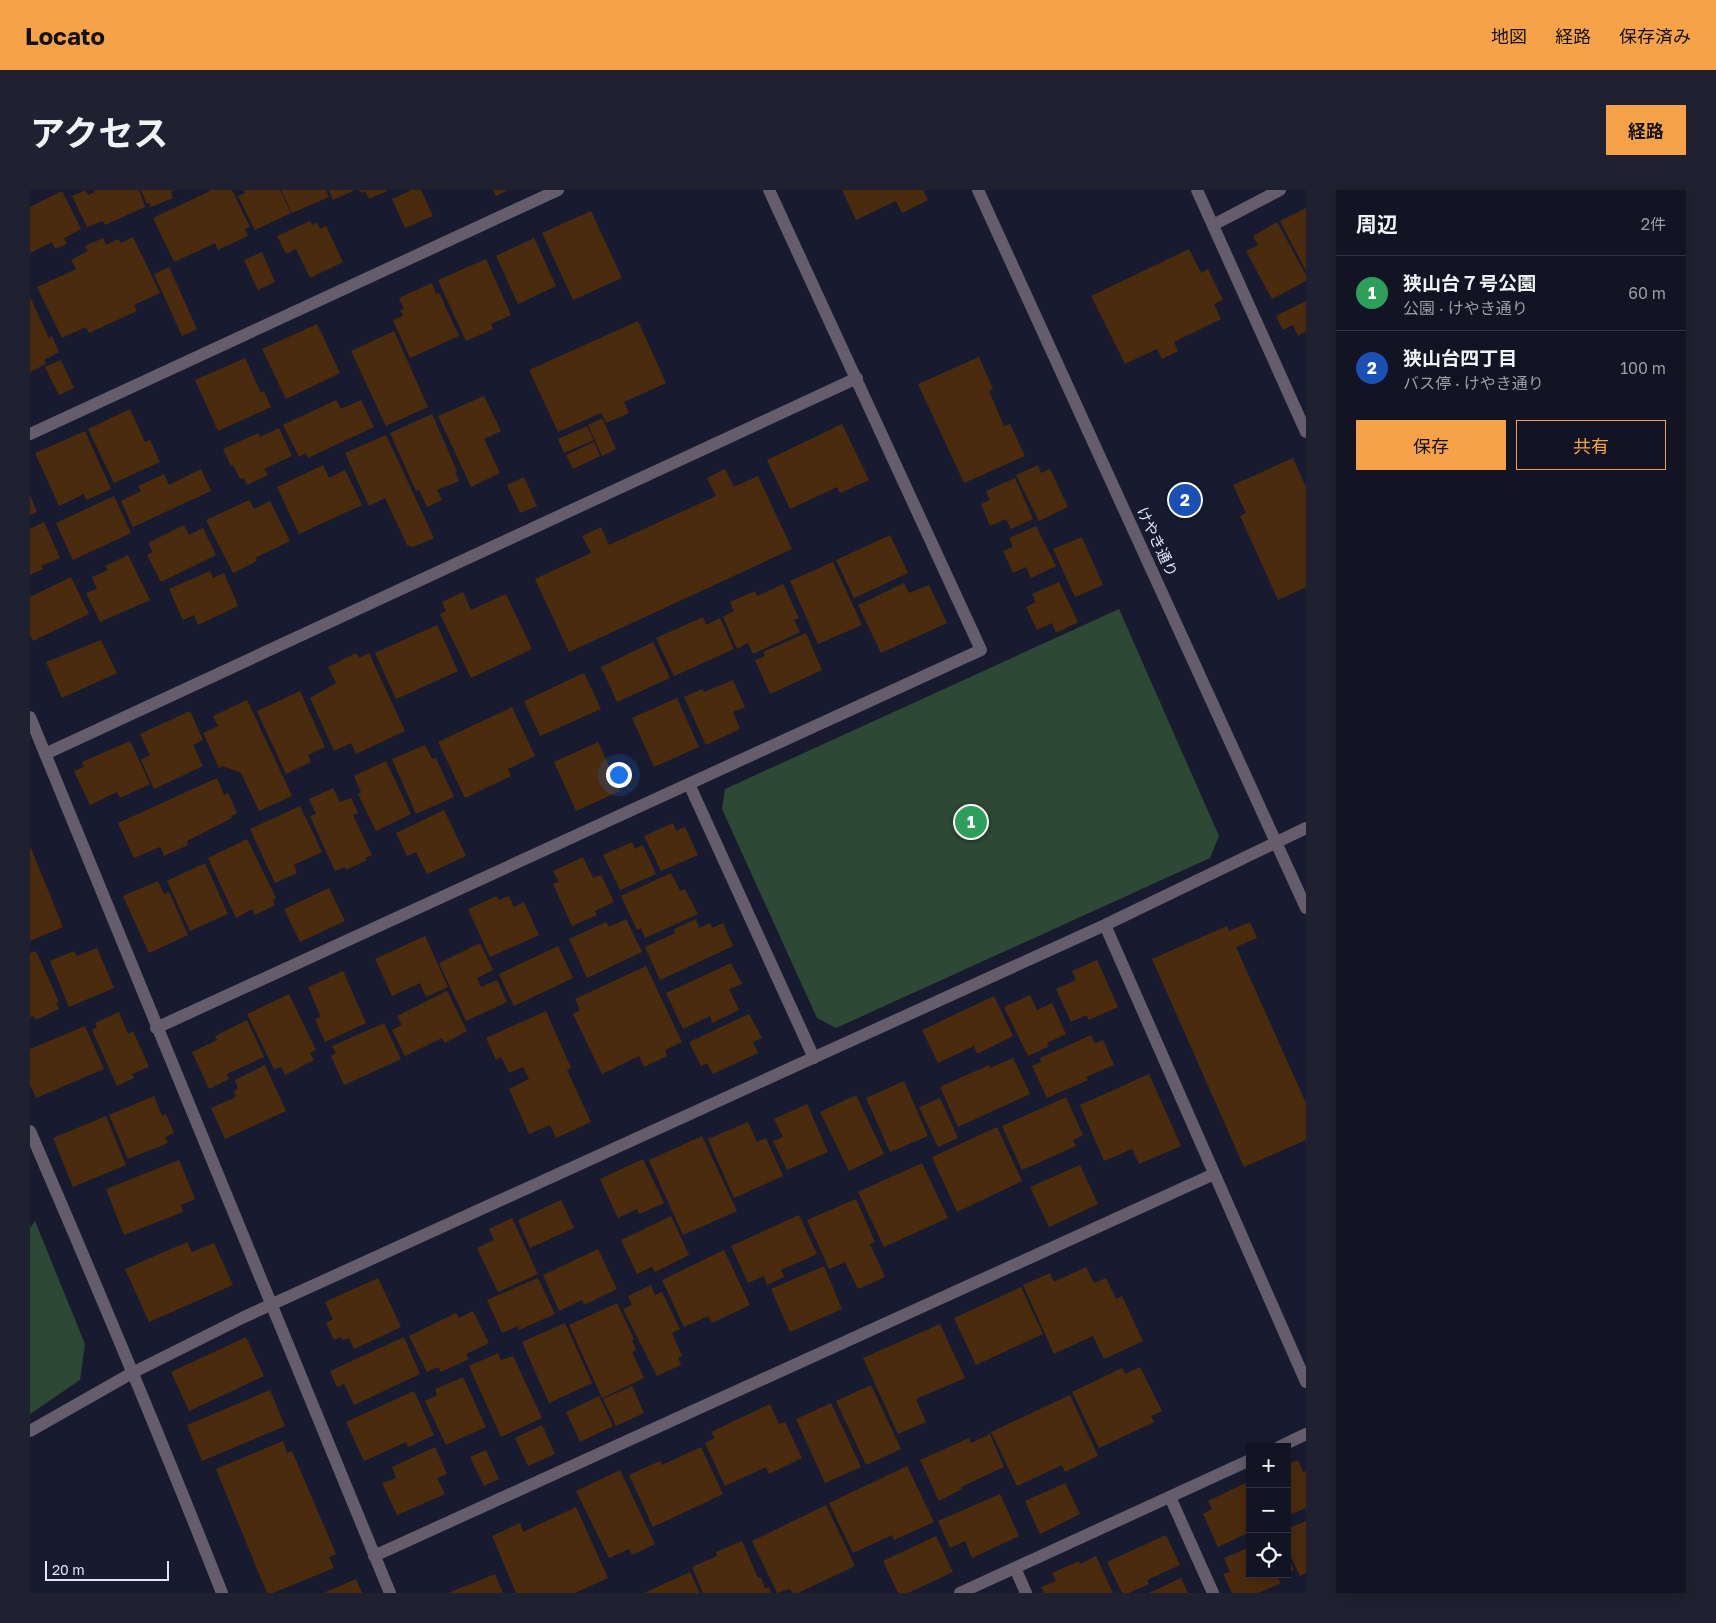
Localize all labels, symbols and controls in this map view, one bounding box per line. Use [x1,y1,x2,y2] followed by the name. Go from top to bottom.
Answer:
[25,21,105,50] text: Locato
[1491,25,1527,47] text: 地図
[1555,25,1591,47] text: 経路
[1619,25,1691,47] text: 保存済み
[1606,105,1686,155] button: 経路
[30,112,168,154] text: アクセス
[1356,211,1398,237] text: 周辺
[1641,214,1666,234] text: 2件
[1403,271,1536,294] text: 狭山台７号公園
[1368,283,1376,303] text: 1
[1628,283,1666,303] text: 60 m
[1403,298,1528,318] text: 公園 · けやき通り
[1403,346,1517,369] text: 狭山台四丁目
[1367,358,1377,378] text: 2
[1620,358,1666,378] text: 100 m
[1403,373,1544,393] text: バス停 · けやき通り
[1356,420,1506,470] button: 保存
[1516,420,1666,470] button: 共有
[1169,481,1201,519] pin: 2
[1134,504,1182,579] street label: けやき通り
[606,762,632,788] your location
[955,803,987,841] pin: 1
[1246,1443,1291,1578] map controls
[1246,1443,1291,1488] button: +
[1246,1488,1291,1533] button: −
[1246,1533,1291,1578] button: locate
[45,1558,169,1581] scale bar
[52,1561,85,1578] text: 20 m

